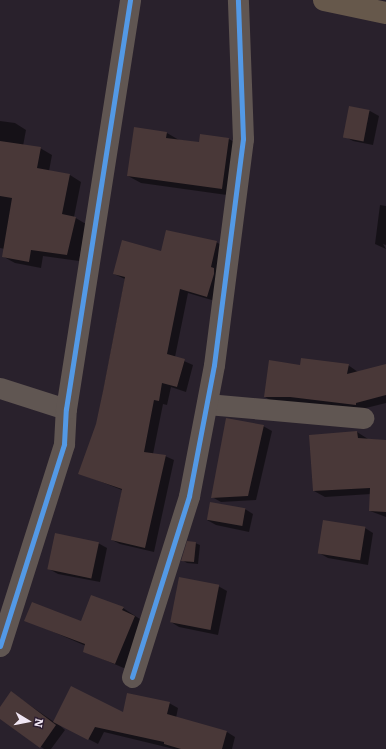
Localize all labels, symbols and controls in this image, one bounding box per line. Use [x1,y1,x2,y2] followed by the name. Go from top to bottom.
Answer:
[8,701,48,741] north arrow
[31,717,48,729] text: N

